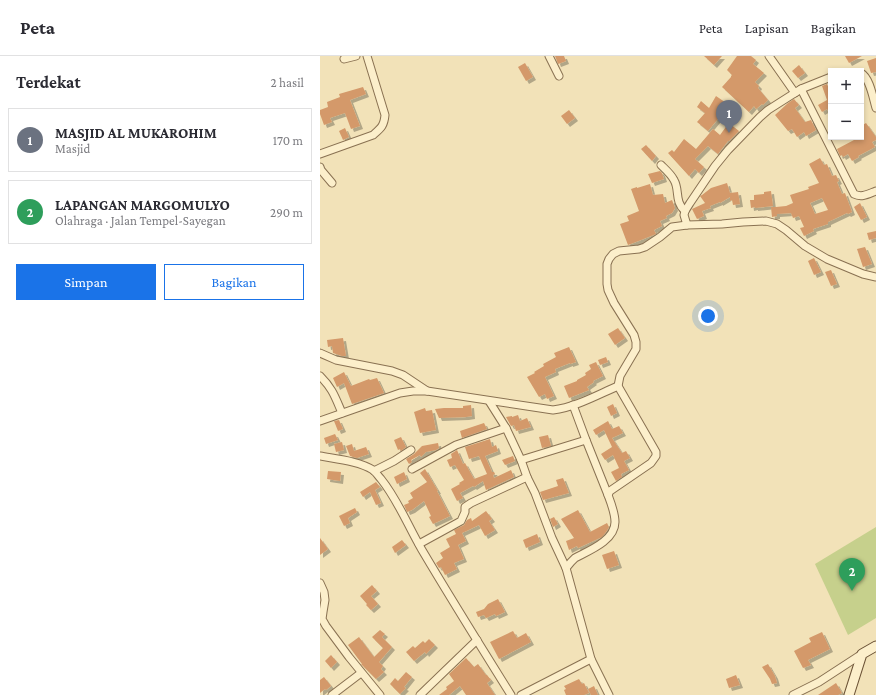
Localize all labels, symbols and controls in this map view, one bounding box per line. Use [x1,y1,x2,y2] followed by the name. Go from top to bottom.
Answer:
[20,17,55,38] text: Peta
[699,20,723,36] text: Peta
[745,20,789,36] text: Lapisan
[811,20,856,36] text: Bagikan
[828,68,864,140] map controls
[828,68,864,104] button: +
[16,73,81,92] text: Terdekat
[270,75,304,90] text: 2 hasil
[716,100,742,133] pin: 1
[828,104,864,140] button: −
[55,125,217,141] text: MASJID AL MUKAROHIM
[28,133,32,148] text: 1
[273,133,303,148] text: 170 m
[55,141,90,156] text: Masjid
[55,197,230,213] text: LAPANGAN MARGOMULYO
[27,205,33,220] text: 2
[270,205,303,220] text: 290 m
[55,213,226,228] text: Olahraga · Jalan Tempel-Sayegan
[16,264,156,300] button: Simpan
[164,264,304,300] button: Bagikan
[698,306,718,326] your location
[839,558,865,591] pin: 2

